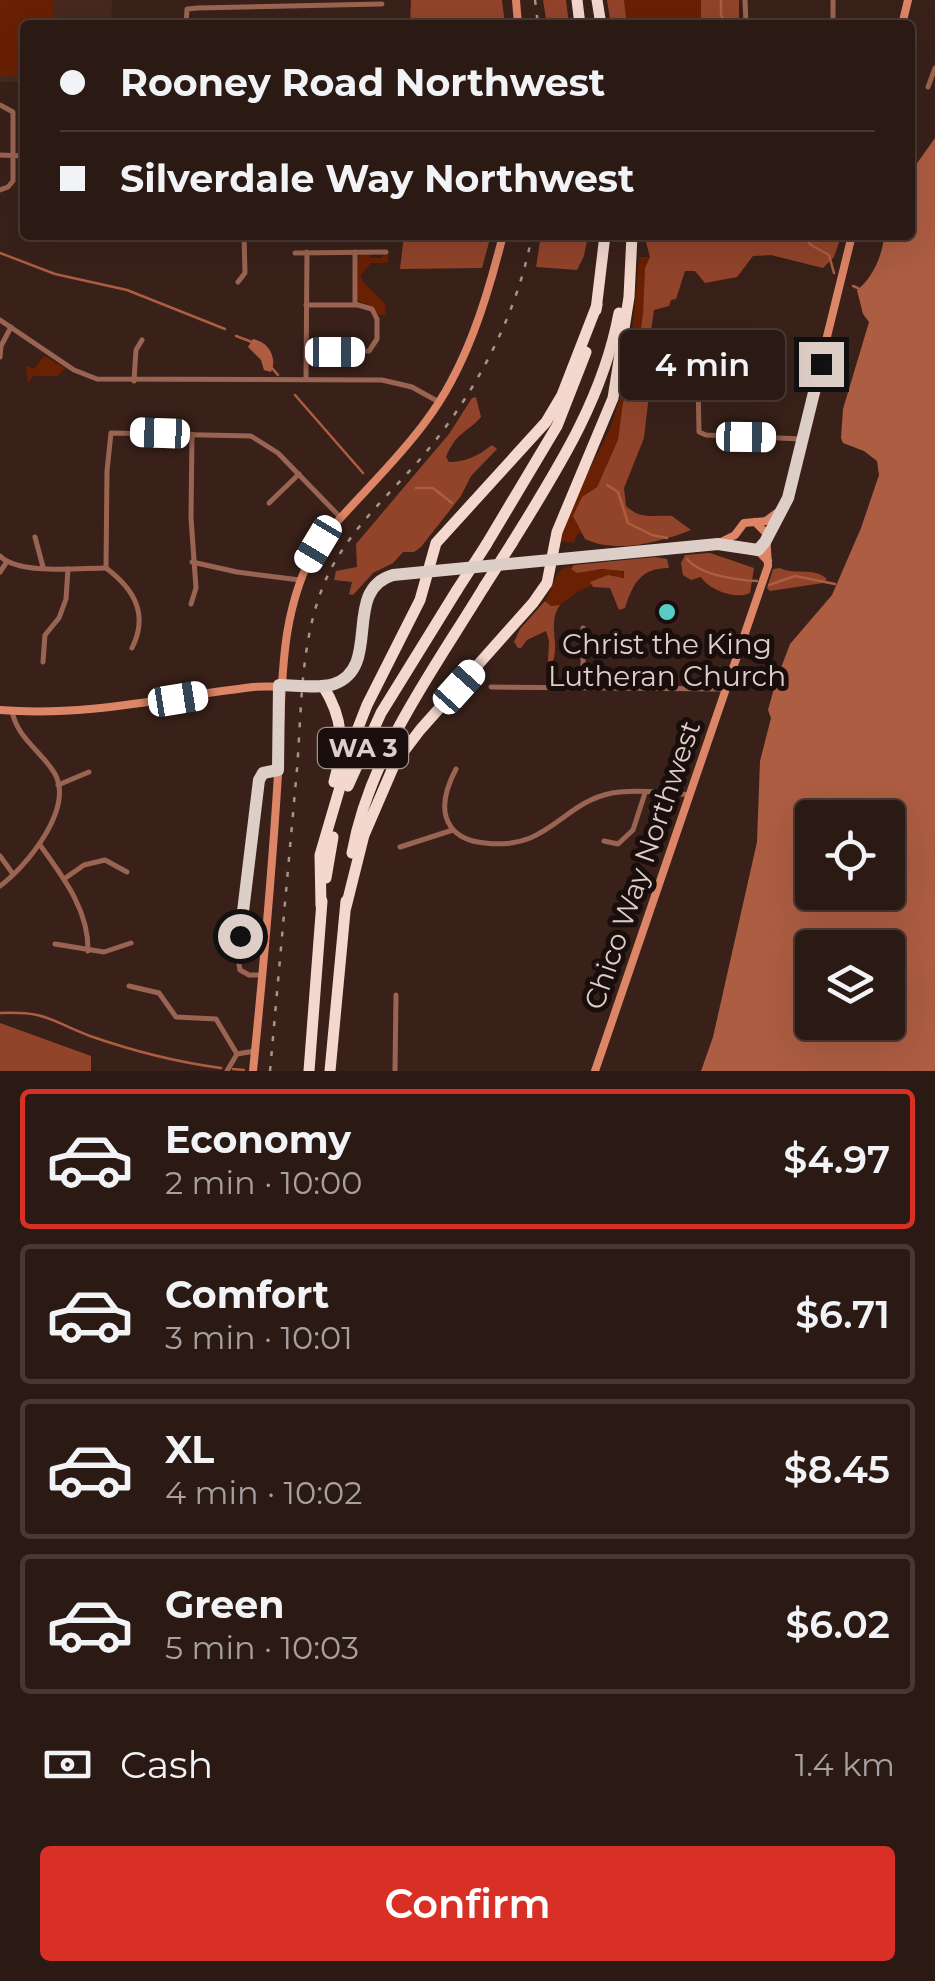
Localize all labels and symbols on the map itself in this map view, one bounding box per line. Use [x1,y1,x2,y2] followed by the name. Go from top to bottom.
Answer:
[621,329,786,399] callout: 4 min
[305,337,365,367] car
[799,342,844,387] route end
[129,417,191,449] car
[716,421,776,453] car
[290,511,346,577] car
[656,601,678,623] marker: Christ the King Lutheran Church
[548,627,786,693] place label: Christ the King Lutheran Church
[428,655,490,719] car
[146,679,210,719] car
[577,716,707,1014] street label: Chico Way Northwest
[318,728,408,768] road number: WA 3
[218,914,263,959] route start

